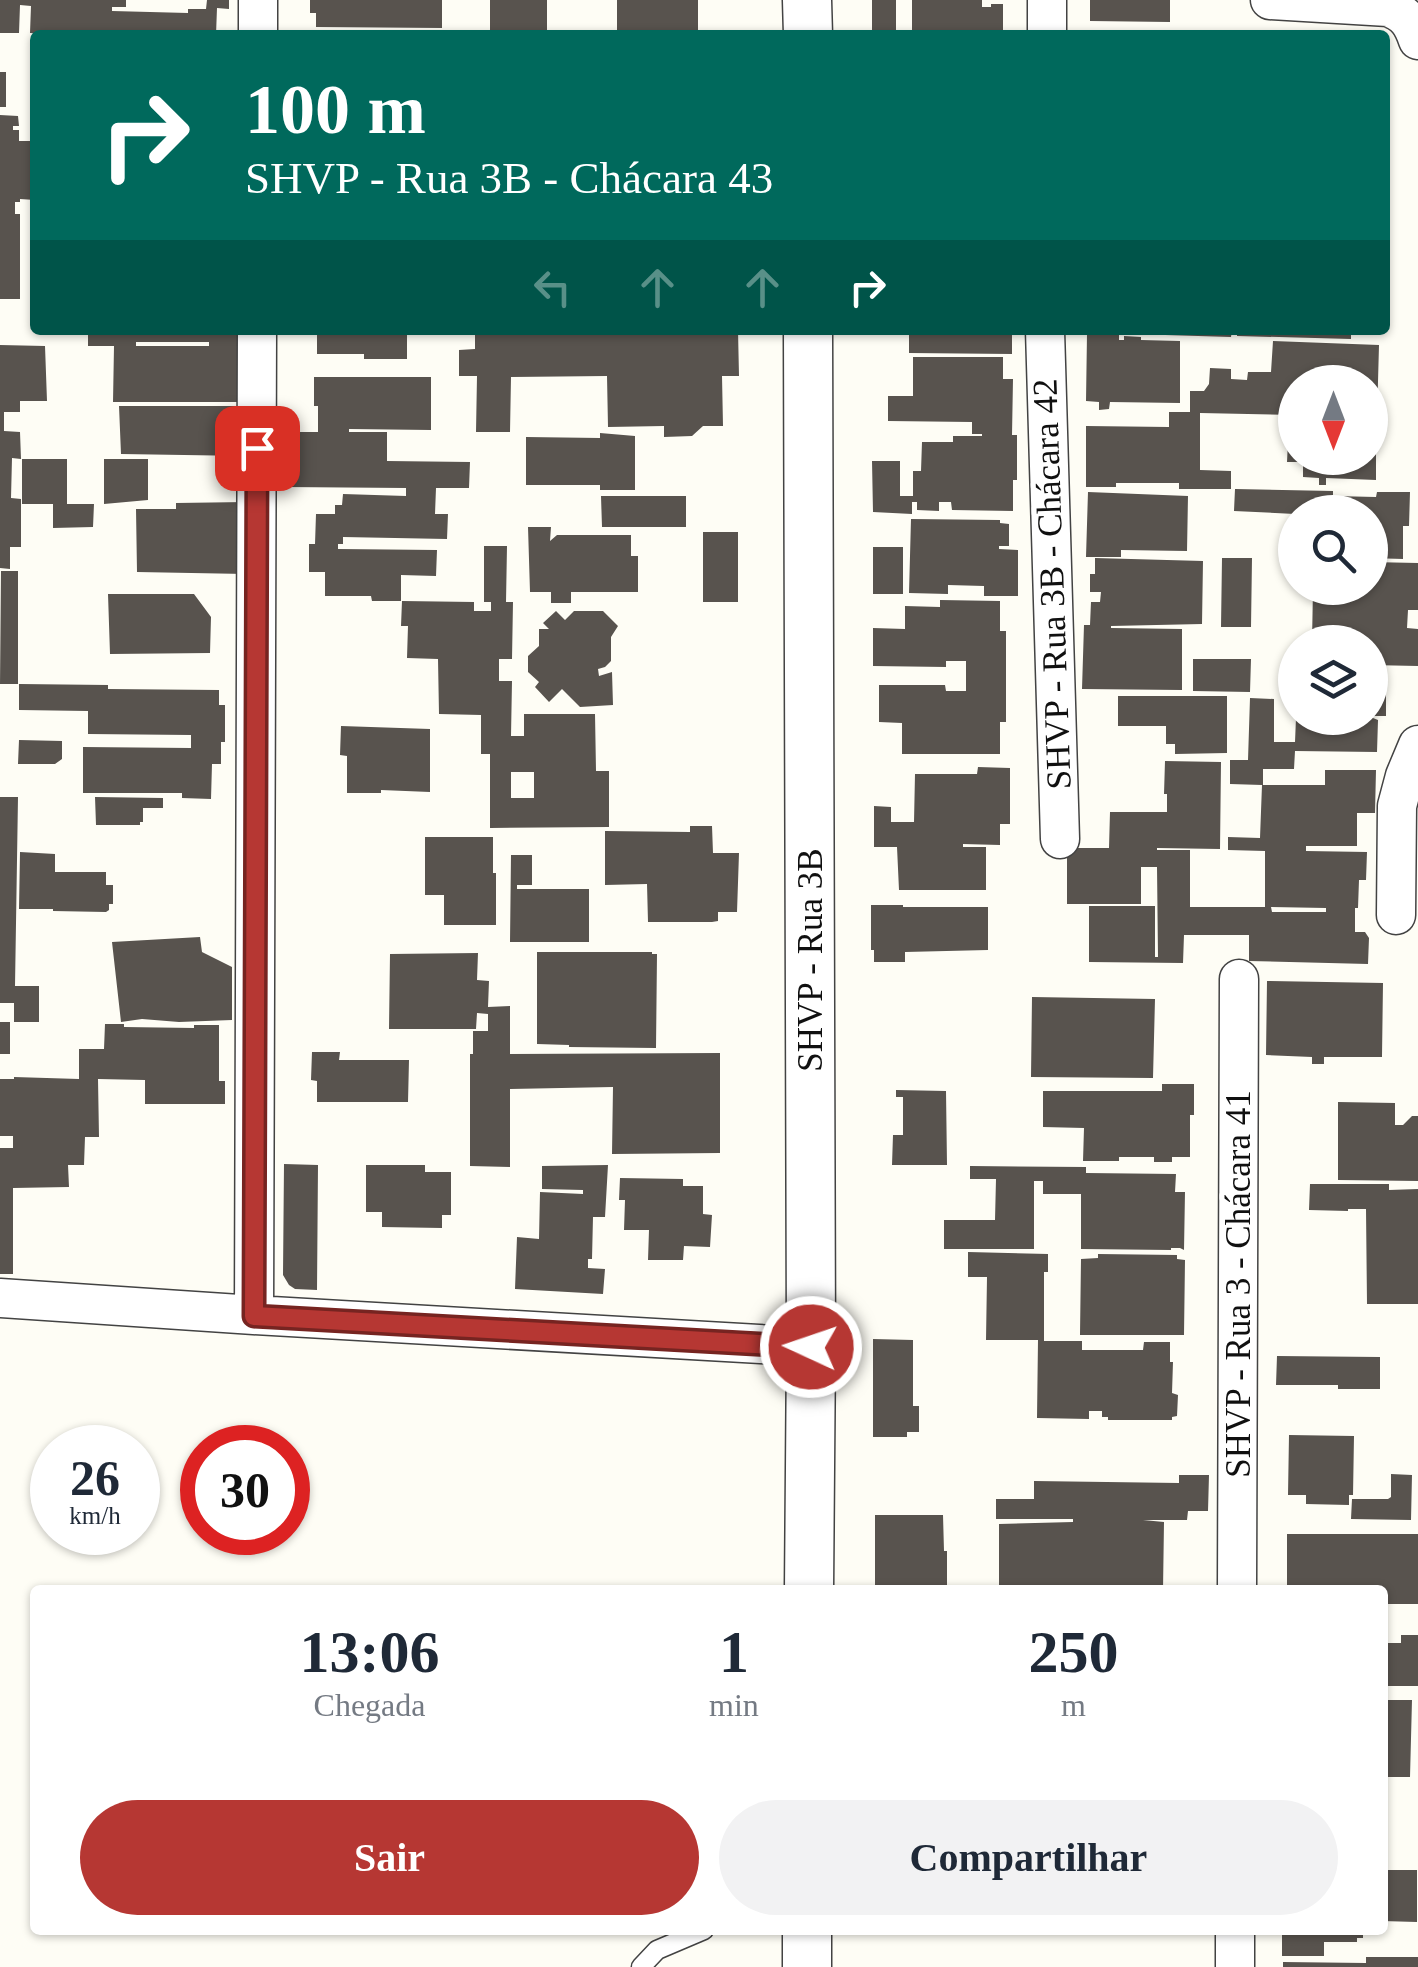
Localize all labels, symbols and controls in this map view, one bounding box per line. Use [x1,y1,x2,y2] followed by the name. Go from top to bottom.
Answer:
[80,70,210,200] icon: right
[245,71,426,148] text: 100 m
[245,153,773,203] text: SHVP - Rua 3B - Chácara 43
[525,260,580,315] icon: left
[630,260,685,315] icon: ahead
[735,260,790,315] icon: ahead
[840,260,895,315] icon: right
[1278,365,1388,475] north arrow
[1278,365,1388,735] map controls
[1025,378,1079,790] street label: SHVP - Rua 3B - Chácara 42
[215,406,300,491] pin
[230,421,285,476] icon: arrive
[1278,495,1388,605] button: search
[1278,625,1388,735] button: layers
[791,848,830,1072] street label: SHVP - Rua 3B
[1219,1090,1258,1478] street label: SHVP - Rua 3 - Chácara 41
[759,1295,863,1399] position arrow
[180,1425,310,1555] speed limit sign: 30
[70,1450,120,1506] text: 26
[69,1502,121,1529] text: km/h
[300,1619,440,1685] text: 13:06
[719,1619,749,1685] text: 1
[1028,1619,1118,1685] text: 250
[314,1687,426,1723] text: Chegada
[709,1687,759,1723] text: min
[1061,1687,1086,1723] text: m
[80,1800,699,1915] button: Sair
[719,1800,1338,1915] button: Compartilhar

